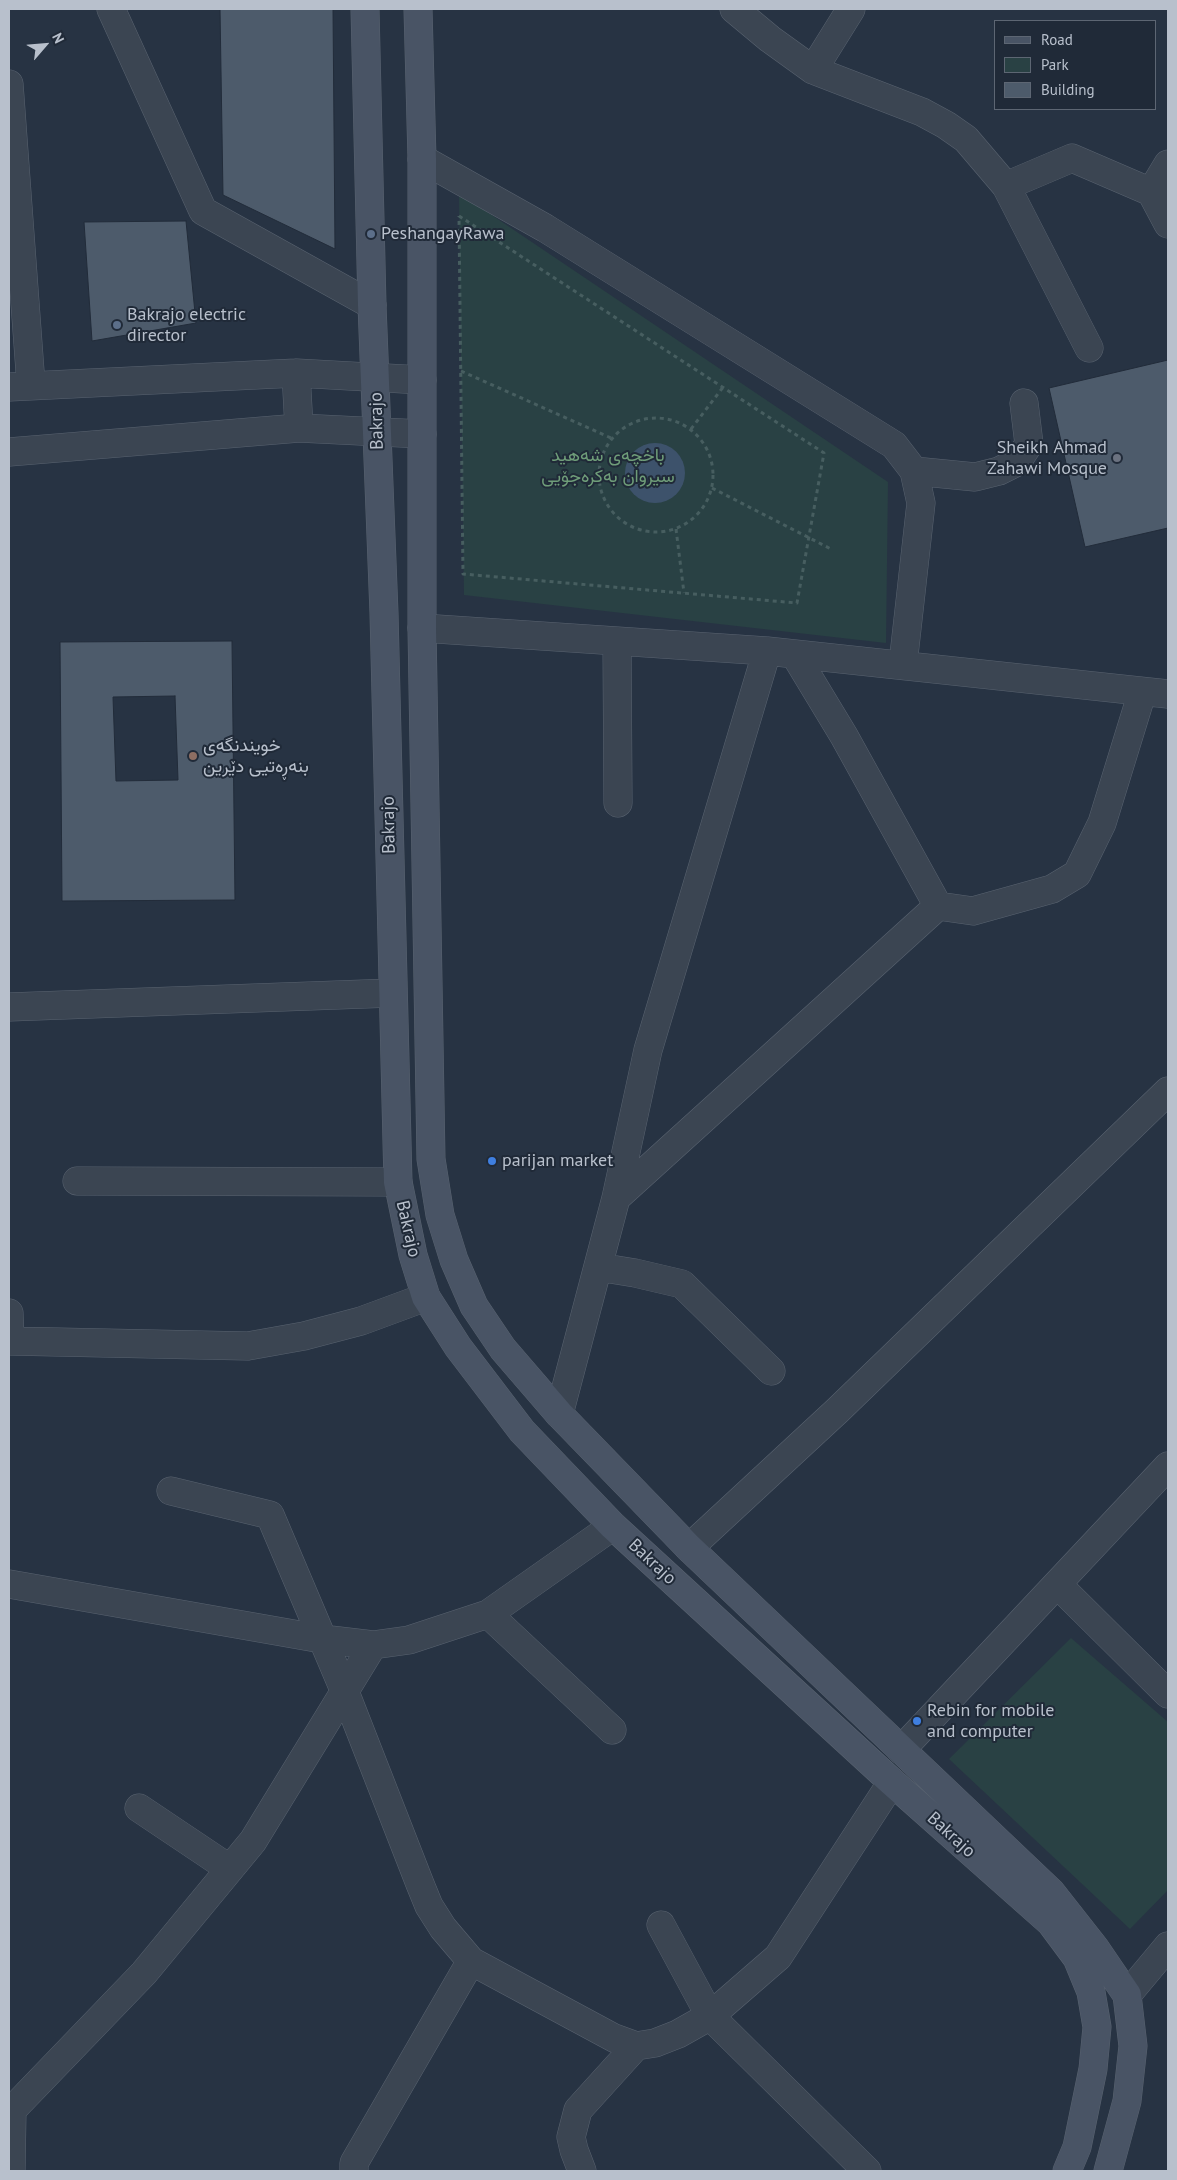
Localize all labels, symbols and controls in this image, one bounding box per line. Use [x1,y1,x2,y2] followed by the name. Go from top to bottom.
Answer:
[20,20,70,70] north arrow
[994,20,1157,110] legend
[48,30,68,46] text: N
[1041,30,1073,49] text: Road
[1041,55,1069,74] text: Park
[1041,80,1095,99] text: Building
[381,223,504,245] place label: PeshangayRawa
[365,228,377,240] marker: PeshangayRawa
[127,304,246,346] place label: Bakrajo electric director
[111,319,123,331] marker: Bakrajo electric director
[366,392,388,450] street label: Bakrajo
[987,437,1107,479] place label: Sheikh Ahmad Zahawi Mosque
[541,445,675,488] park label: باخچەی شەهید سیروان بەکرەجۆیی
[1111,452,1123,464] marker: Sheikh Ahmad Zahawi Mosque
[203,735,309,778] place label: خویندنگەی بنەڕەتیی دێرین
[187,750,199,762] marker: خویندنگەی بنەڕەتیی دێرین
[378,796,400,854] street label: Bakrajo
[502,1150,613,1172] place label: parijan market
[486,1155,498,1167] marker: parijan market
[391,1199,425,1259] street label: Bakrajo
[624,1534,680,1590] street label: Bakrajo
[927,1700,1055,1742] place label: Rebin for mobile and computer
[911,1715,923,1727] marker: Rebin for mobile and computer
[922,1808,980,1862] street label: Bakrajo

